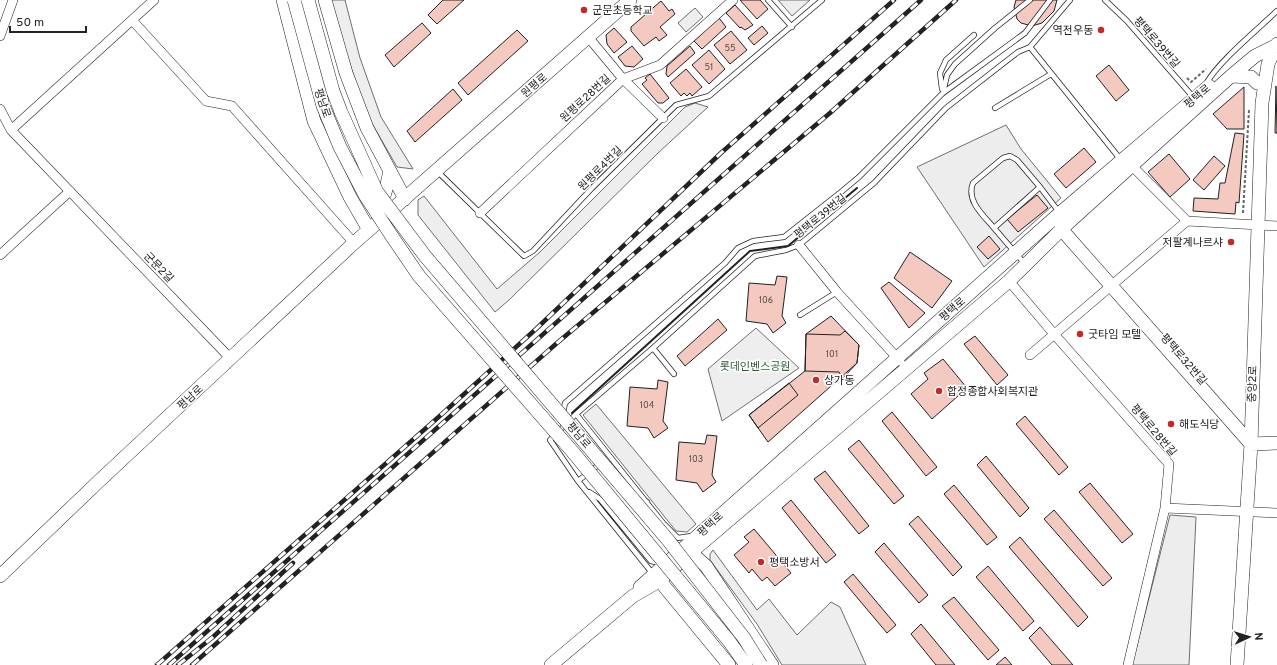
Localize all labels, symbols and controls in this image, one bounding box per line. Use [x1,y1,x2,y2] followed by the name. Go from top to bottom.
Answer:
[592,4,653,18] place label: 군문초등학교
[579,5,589,15] marker: 군문초등학교
[10,8,86,34] scale bar
[1130,14,1182,71] street label: 평택로39번길
[16,15,44,31] text: 50 m
[1053,24,1093,38] place label: 역전우동
[1096,25,1106,35] marker: 역전우동
[724,43,736,54] house number: 55
[705,62,713,73] house number: 51
[519,71,551,101] street label: 원평로
[557,72,614,126] street label: 원평로28번길
[1182,82,1214,112] street label: 평택로
[310,87,334,120] street label: 평남로
[575,143,626,194] street label: 원평로4번길
[792,191,850,242] street label: 평택로39번길
[1162,236,1223,250] place label: 저팔계나르샤
[1226,237,1236,247] marker: 저팔계나르샤
[140,249,176,286] street label: 군문2길
[759,295,773,306] house number: 106
[937,295,969,325] street label: 평택로
[1088,328,1141,342] place label: 굿타임 모텔
[1075,329,1085,339] marker: 굿타임 모텔
[1157,331,1209,388] street label: 평택로32번길
[826,349,838,360] house number: 101
[720,360,790,374] park label: 롯데인벤스공원
[1245,365,1261,403] street label: 중앙2로
[824,374,854,388] place label: 상가동
[811,375,821,385] marker: 상가동
[175,382,207,413] street label: 평남로
[947,385,1038,399] place label: 합정종합사회복지관
[934,386,944,396] marker: 합정종합사회복지관
[640,400,655,411] house number: 104
[1127,402,1179,460] street label: 평택로28번길
[1179,418,1219,432] place label: 해도식당
[1166,419,1176,429] marker: 해도식당
[563,420,593,452] street label: 평남로
[689,454,703,465] house number: 103
[695,509,727,540] street label: 평택로
[769,556,820,570] place label: 평택소방서
[756,557,766,567] marker: 평택소방서
[1229,617,1269,657] north arrow
[1251,632,1265,641] text: N

